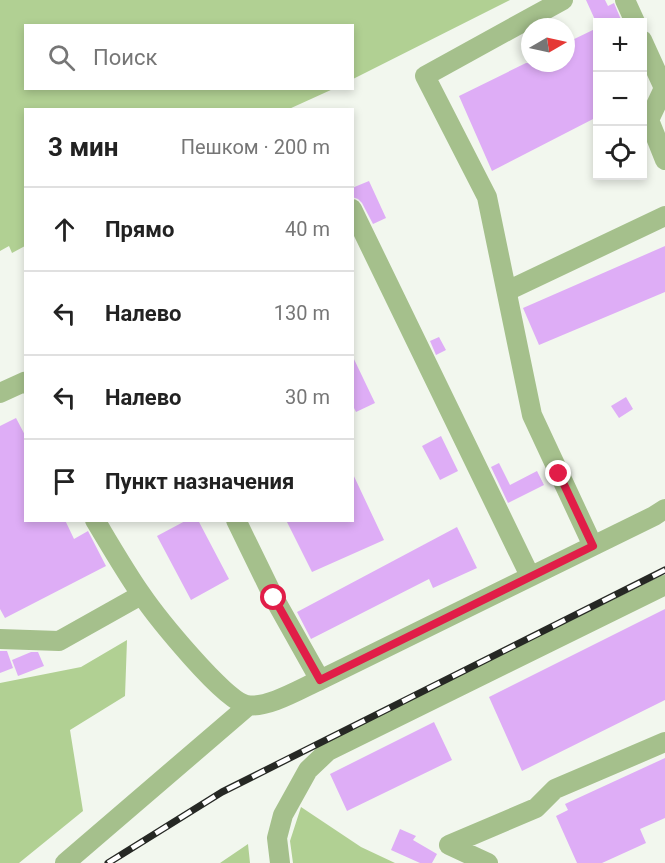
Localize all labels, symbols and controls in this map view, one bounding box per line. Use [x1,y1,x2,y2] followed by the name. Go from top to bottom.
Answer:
[521,18,575,72] north arrow
[593,18,647,180] map controls
[593,18,647,72] button: +
[24,24,354,90] search box
[45,41,78,74] icon: search
[93,45,157,70] text: Поиск
[593,72,647,126] button: −
[593,126,647,180] button: locate
[48,132,119,162] text: 3 мин
[181,135,330,159] text: Пешком · 200 m
[48,213,81,246] icon: ahead
[105,217,174,242] text: Прямо
[285,217,330,241] text: 40 m
[48,297,81,330] icon: left
[105,301,182,326] text: Налево
[274,301,330,325] text: 130 m
[48,381,81,414] icon: left
[105,385,182,410] text: Налево
[285,385,330,409] text: 30 m
[545,460,571,486] route end
[48,465,81,498] icon: arrive
[105,469,294,494] text: Пункт назначения
[260,584,286,610] route start

